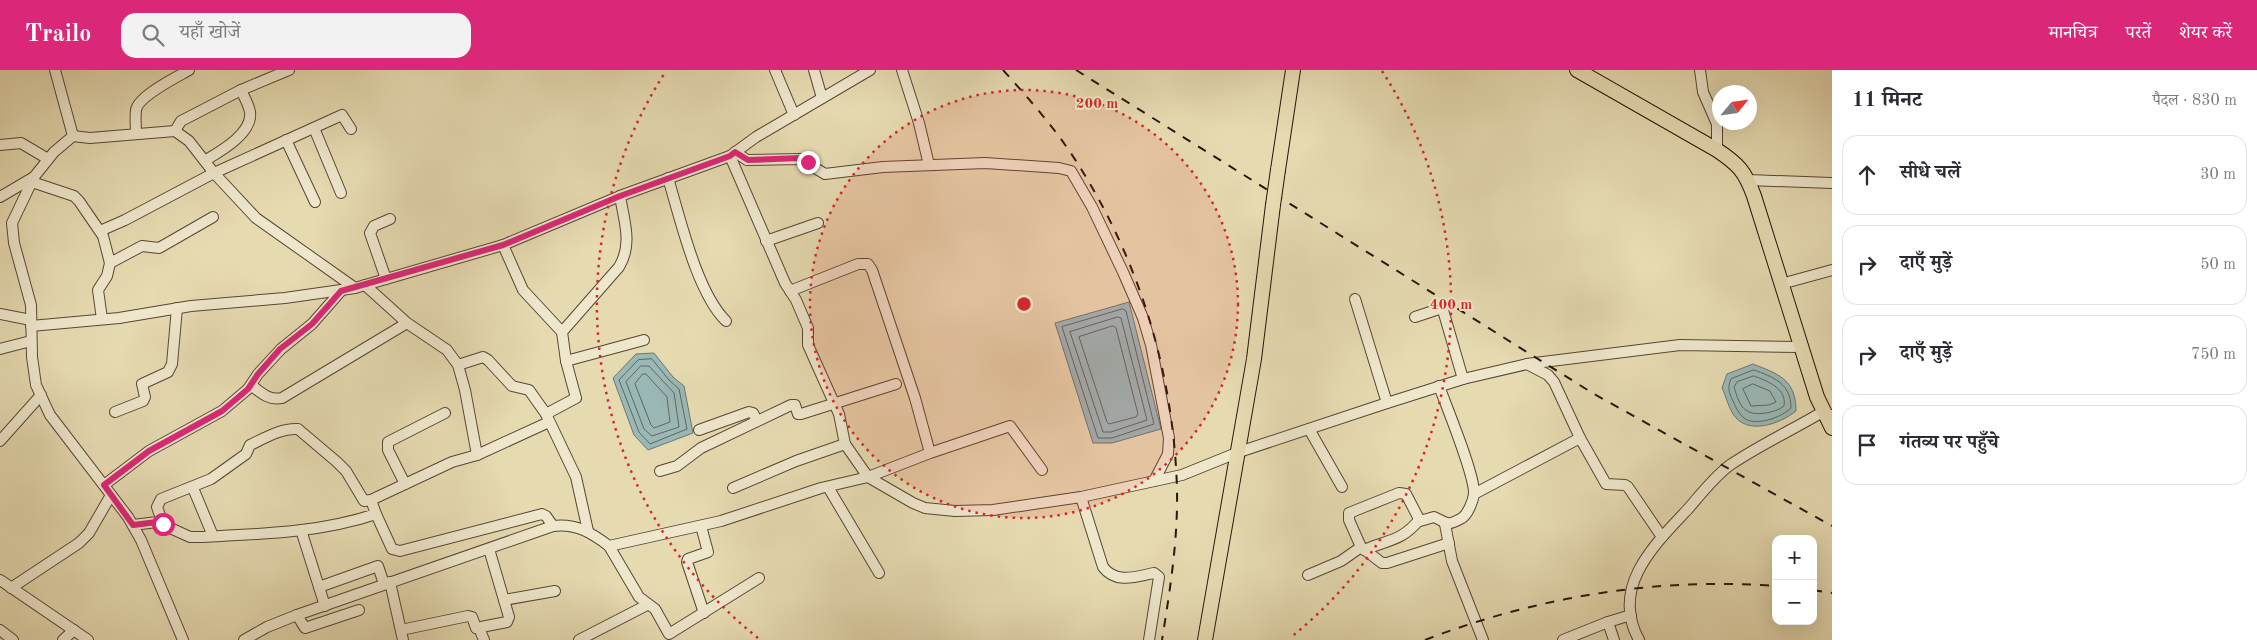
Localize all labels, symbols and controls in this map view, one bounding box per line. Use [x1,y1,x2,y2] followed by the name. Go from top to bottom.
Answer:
[121,13,471,58] search box
[139,21,167,49] icon: search
[25,23,91,47] text: Trailo
[179,24,240,43] text: यहाँ खोजें
[2049,24,2098,42] text: मानचित्र
[2126,24,2151,42] text: परतें
[2179,24,2232,42] text: शेयर करें
[1712,85,1757,130] north arrow
[1852,90,1922,111] text: 11 मिनट
[2152,93,2237,109] text: पैदल · 830 m
[1076,97,1118,112] text: 200 m
[797,151,820,174] route end
[1853,161,1881,189] icon: ahead
[1900,164,1960,183] text: सीधे चलें
[2200,167,2236,183] text: 30 m
[1853,251,1881,279] icon: right
[1900,254,1952,273] text: दाएँ मुड़ें
[2200,257,2236,273] text: 50 m
[1015,295,1033,313] centre of rings
[1430,298,1472,313] text: 400 m
[1853,341,1881,369] icon: right
[1900,344,1952,363] text: दाएँ मुड़ें
[2191,347,2236,363] text: 750 m
[1853,431,1881,459] icon: arrive
[1900,434,1999,453] text: गंतव्य पर पहुँचे
[152,513,175,536] route start
[1772,535,1817,625] map controls
[1772,535,1817,580] button: +
[1772,580,1817,625] button: −

